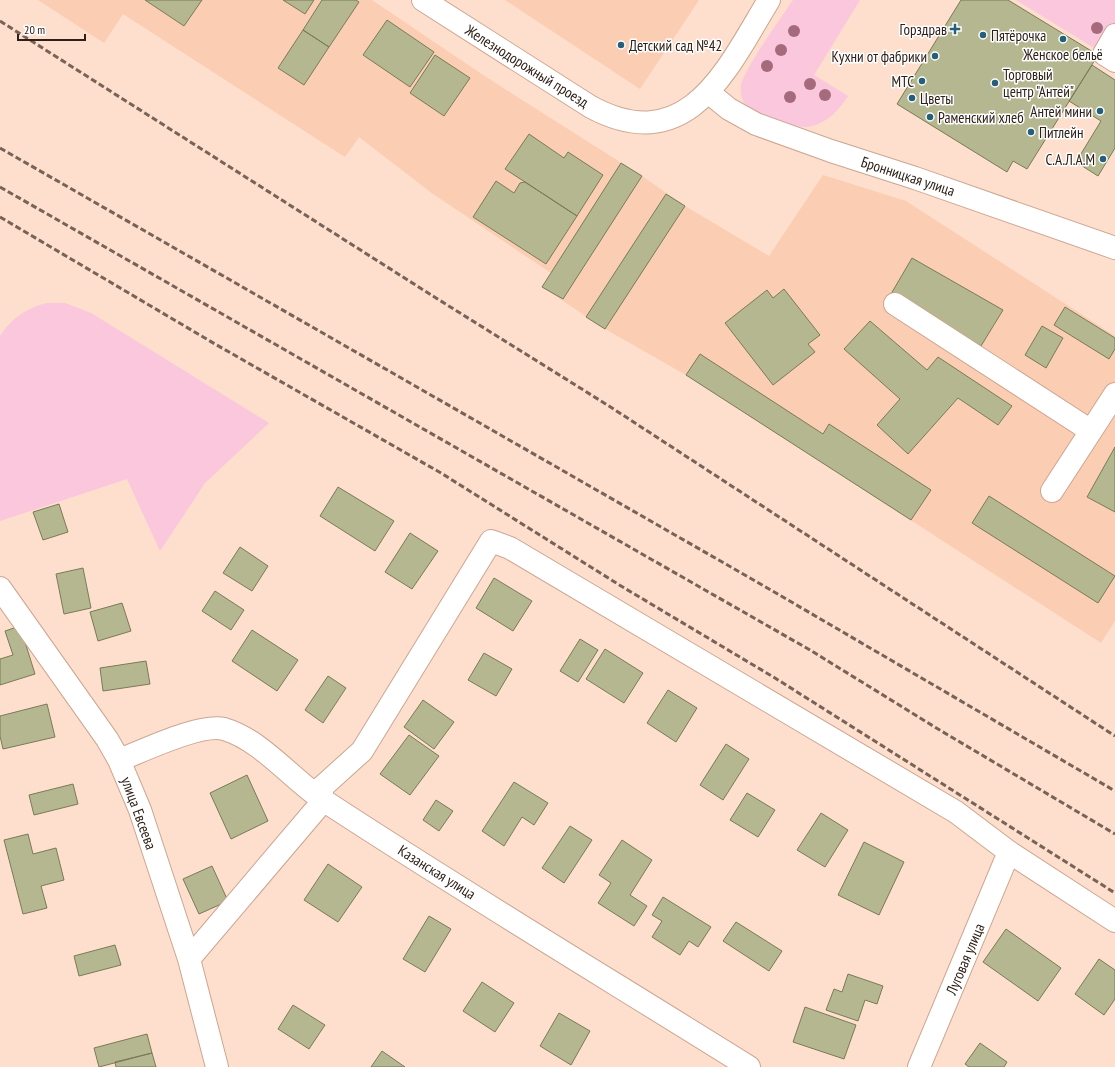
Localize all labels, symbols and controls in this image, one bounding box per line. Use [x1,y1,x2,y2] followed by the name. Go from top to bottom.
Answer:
[18,16,85,42] scale bar
[461,20,593,112] street label: Железнодорожный проезд
[900,20,947,39] place label: Горздрав
[24,22,45,37] text: 20 m
[950,24,960,34] marker: Горздрав
[991,26,1046,45] place label: Пятёрочка
[978,30,988,40] marker: Пятёрочка
[1058,34,1068,44] marker: Женское бельё
[629,36,722,55] place label: Детский сад №42
[616,40,626,50] marker: Детский сад №42
[1022,45,1103,64] place label: Женское бельё
[831,47,927,66] place label: Кухни от фабрики
[930,51,940,61] marker: Кухни от фабрики
[1003,65,1074,101] place label: Торговый центр "Антей"
[891,72,914,91] place label: МТС
[917,76,927,86] marker: МТС
[990,78,1000,88] marker: Торговый центр "Антей"
[920,89,953,108] place label: Цветы
[907,93,917,103] marker: Цветы
[1030,102,1092,121] place label: Антей мини
[1095,106,1105,116] marker: Антей мини
[938,108,1024,127] place label: Раменский хлеб
[925,112,935,122] marker: Раменский хлеб
[1039,123,1083,142] place label: Питлейн
[1026,127,1036,137] marker: Питлейн
[1045,150,1095,169] place label: С.А.Л.А.М
[859,152,957,200] street label: Бронницкая улица
[1098,154,1108,164] marker: С.А.Л.А.М
[117,774,161,852] street label: улица Евсеева
[395,841,479,903] street label: Казанская улица
[941,920,989,998] street label: Луговая улица

